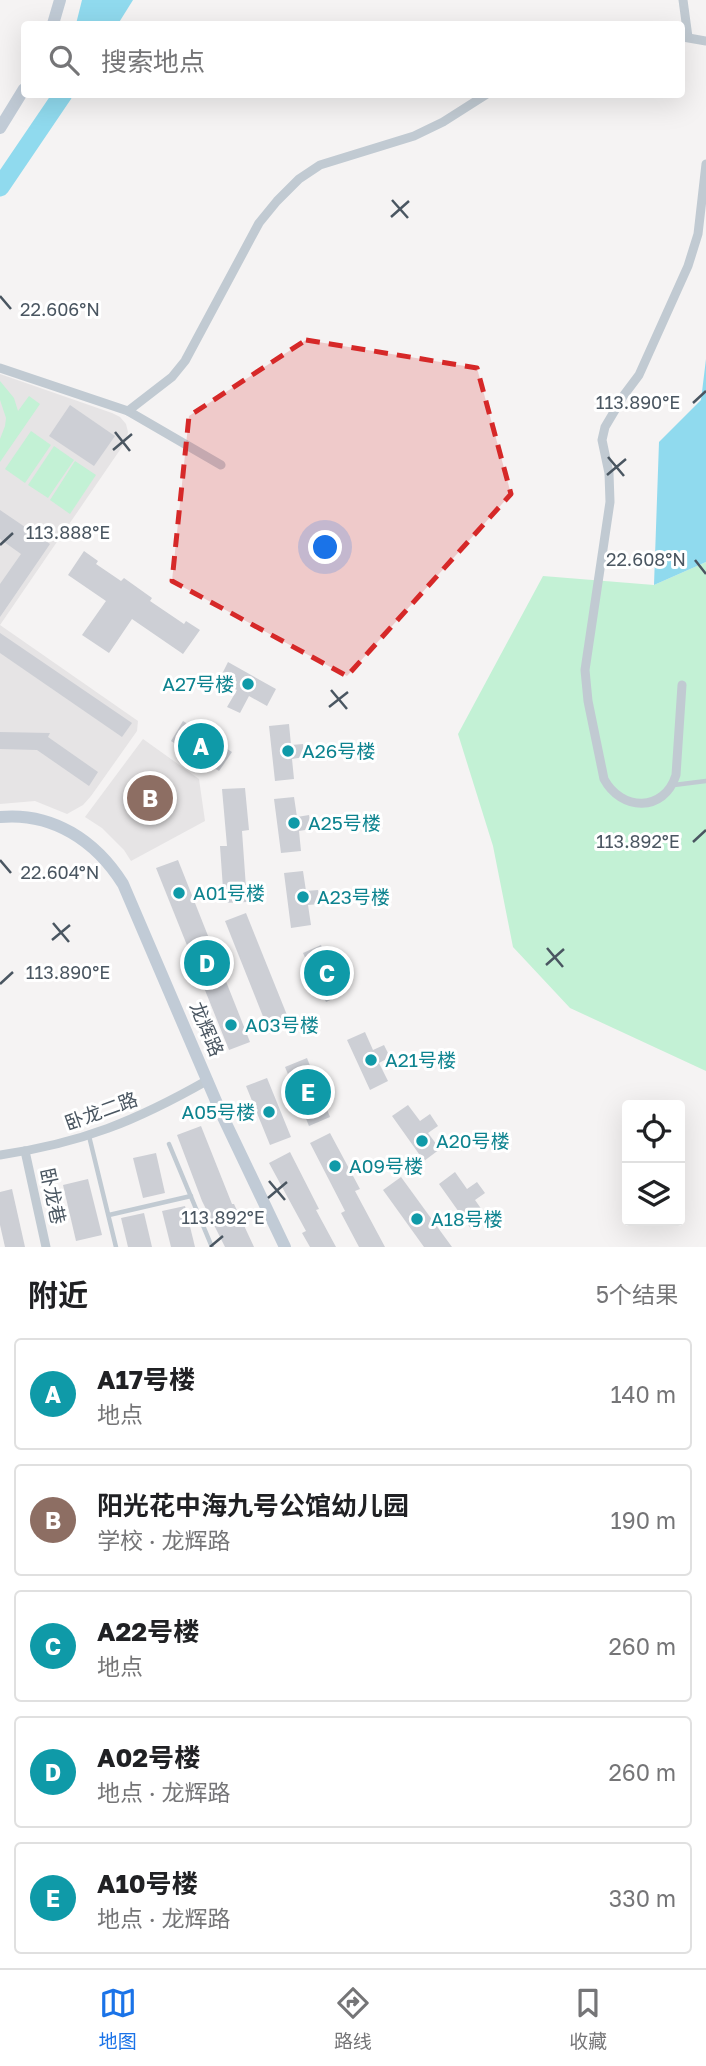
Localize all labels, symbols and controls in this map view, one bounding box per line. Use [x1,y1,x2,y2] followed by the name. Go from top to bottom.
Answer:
[21,21,685,98] search box
[45,41,83,79] icon: search
[101,46,205,77] text: 搜索地点
[20,298,100,320] text: 22.606°N
[596,391,680,413] text: 113.890°E
[26,521,110,543] text: 113.888°E
[308,530,342,564] your location
[606,548,686,570] text: 22.608°N
[162,672,234,695] place label: A27号楼
[240,676,256,692] marker: A27号楼
[178,720,224,772] pin: A
[302,739,375,762] place label: A26号楼
[280,743,296,759] marker: A26号楼
[127,772,173,824] pin: B
[308,811,381,834] place label: A25号楼
[286,815,302,831] marker: A25号楼
[596,830,680,852] text: 113.892°E
[20,861,100,883] text: 22.604°N
[193,881,265,904] place label: A01号楼
[171,885,187,901] marker: A01号楼
[317,885,390,908] place label: A23号楼
[295,889,311,905] marker: A23号楼
[184,937,230,989] pin: D
[304,947,350,999] pin: C
[26,961,110,983] text: 113.890°E
[186,998,229,1060] street label: 龙辉路
[245,1013,319,1036] place label: A03号楼
[223,1017,239,1033] marker: A03号楼
[385,1048,456,1071] place label: A21号楼
[363,1052,379,1068] marker: A21号楼
[285,1066,331,1118] pin: E
[61,1087,140,1134] street label: 卧龙二路
[181,1100,255,1123] place label: A05号楼
[622,1100,685,1226] map controls
[622,1100,685,1163] button: locate
[261,1104,277,1120] marker: A05号楼
[436,1129,510,1152] place label: A20号楼
[414,1133,430,1149] marker: A20号楼
[349,1154,423,1177] place label: A09号楼
[327,1158,343,1174] marker: A09号楼
[622,1163,685,1226] button: layers
[36,1166,71,1226] street label: 卧龙巷
[181,1206,265,1228] text: 113.892°E
[431,1207,503,1230] place label: A18号楼
[409,1211,425,1227] marker: A18号楼
[28,1277,88,1313] text: 附近
[596,1280,678,1308] text: 5个结果
[97,1364,195,1395] text: A17号楼
[45,1380,61,1408] text: A
[610,1380,676,1408] text: 140 m
[97,1400,143,1428] text: 地点
[97,1490,409,1521] text: 阳光花中海九号公馆幼儿园
[45,1506,61,1534] text: B
[611,1506,676,1534] text: 190 m
[97,1526,230,1554] text: 学校 · 龙辉路
[97,1616,199,1647] text: A22号楼
[45,1632,61,1660] text: C
[608,1632,676,1660] text: 260 m
[97,1652,143,1680] text: 地点
[97,1742,200,1773] text: A02号楼
[45,1758,61,1786] text: D
[608,1758,676,1786] text: 260 m
[97,1778,230,1806] text: 地点 · 龙辉路
[97,1868,198,1899] text: A10号楼
[46,1884,60,1912] text: E
[609,1884,676,1912] text: 330 m
[97,1904,230,1932] text: 地点 · 龙辉路
[99,1984,137,2053] tab: 地图
[334,1984,372,2053] tab: 路线
[569,1984,607,2053] tab: 收藏

